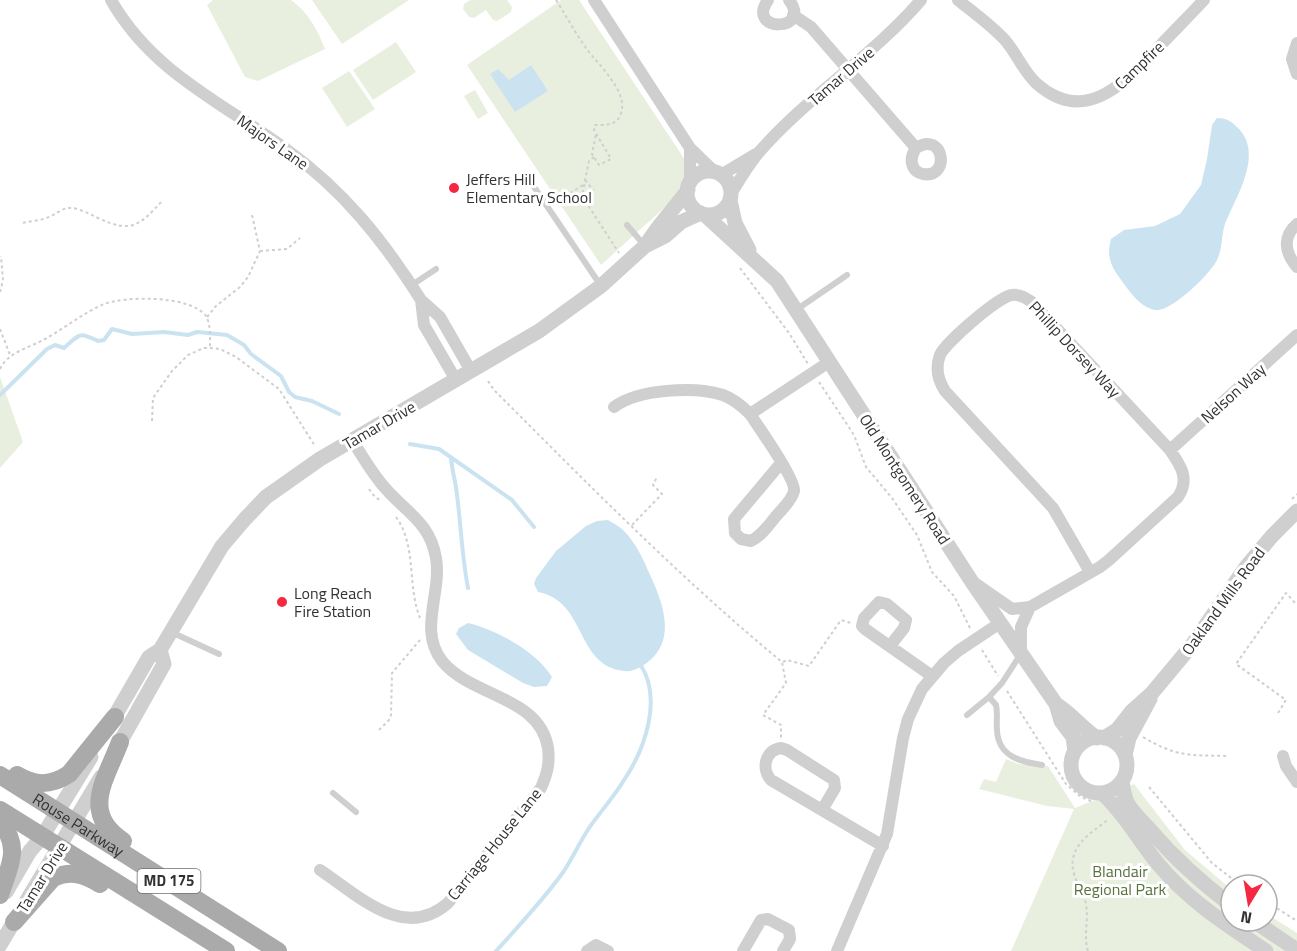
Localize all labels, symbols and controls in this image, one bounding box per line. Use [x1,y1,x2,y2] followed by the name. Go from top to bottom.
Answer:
[1109,35,1169,95] street label: Campfire
[803,41,879,111] street label: Tamar Drive
[232,109,314,175] street label: Majors Lane
[466,167,592,209] place label: Jeffers Hill Elementary School
[447,181,461,195] marker: Jeffers Hill Elementary School
[1024,295,1127,403] street label: Phillip Dorsey Way
[1195,357,1271,429] street label: Nelson Way
[338,394,420,456] street label: Tamar Drive
[854,409,956,549] street label: Old Montgomery Road
[1176,542,1270,660] street label: Oakland Mills Road
[294,581,372,623] place label: Long Reach Fire Station
[275,595,289,609] marker: Long Reach Fire Station
[441,783,547,905] street label: Carriage House Lane
[28,787,129,863] street label: Rouse Parkway
[11,837,73,917] street label: Tamar Drive
[1074,859,1167,901] park label: Blandair Regional Park
[138,869,201,893] road number: MD 175
[1219,873,1279,933] north arrow
[1238,905,1254,931] text: N

